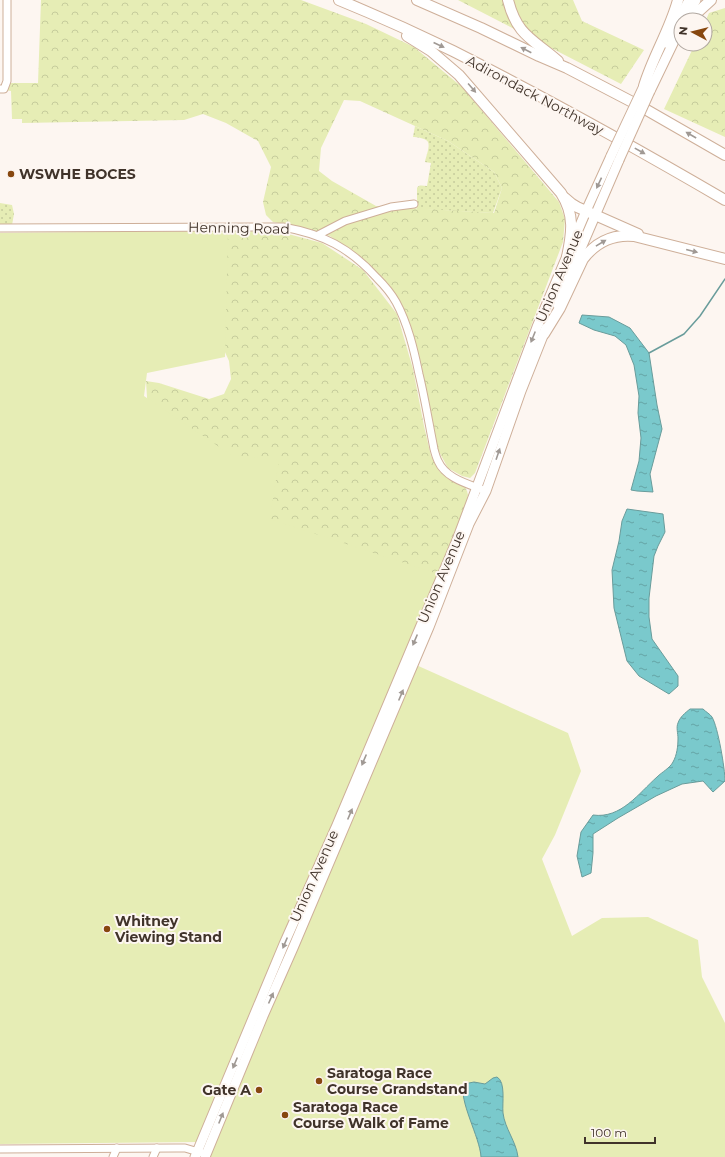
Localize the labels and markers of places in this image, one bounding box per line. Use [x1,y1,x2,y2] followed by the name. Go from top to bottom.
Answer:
[19,165,136,183] place label: WSWHE BOCES
[6,169,16,179] marker: WSWHE BOCES
[114,912,222,946] place label: Whitney Viewing Stand
[102,924,112,934] marker: Whitney Viewing Stand
[327,1064,468,1098] place label: Saratoga Race Course Grandstand
[314,1076,324,1086] marker: Saratoga Race Course Grandstand
[202,1081,251,1099] place label: Gate A
[254,1085,264,1095] marker: Gate A
[293,1098,449,1132] place label: Saratoga Race Course Walk of Fame
[280,1110,290,1120] marker: Saratoga Race Course Walk of Fame

